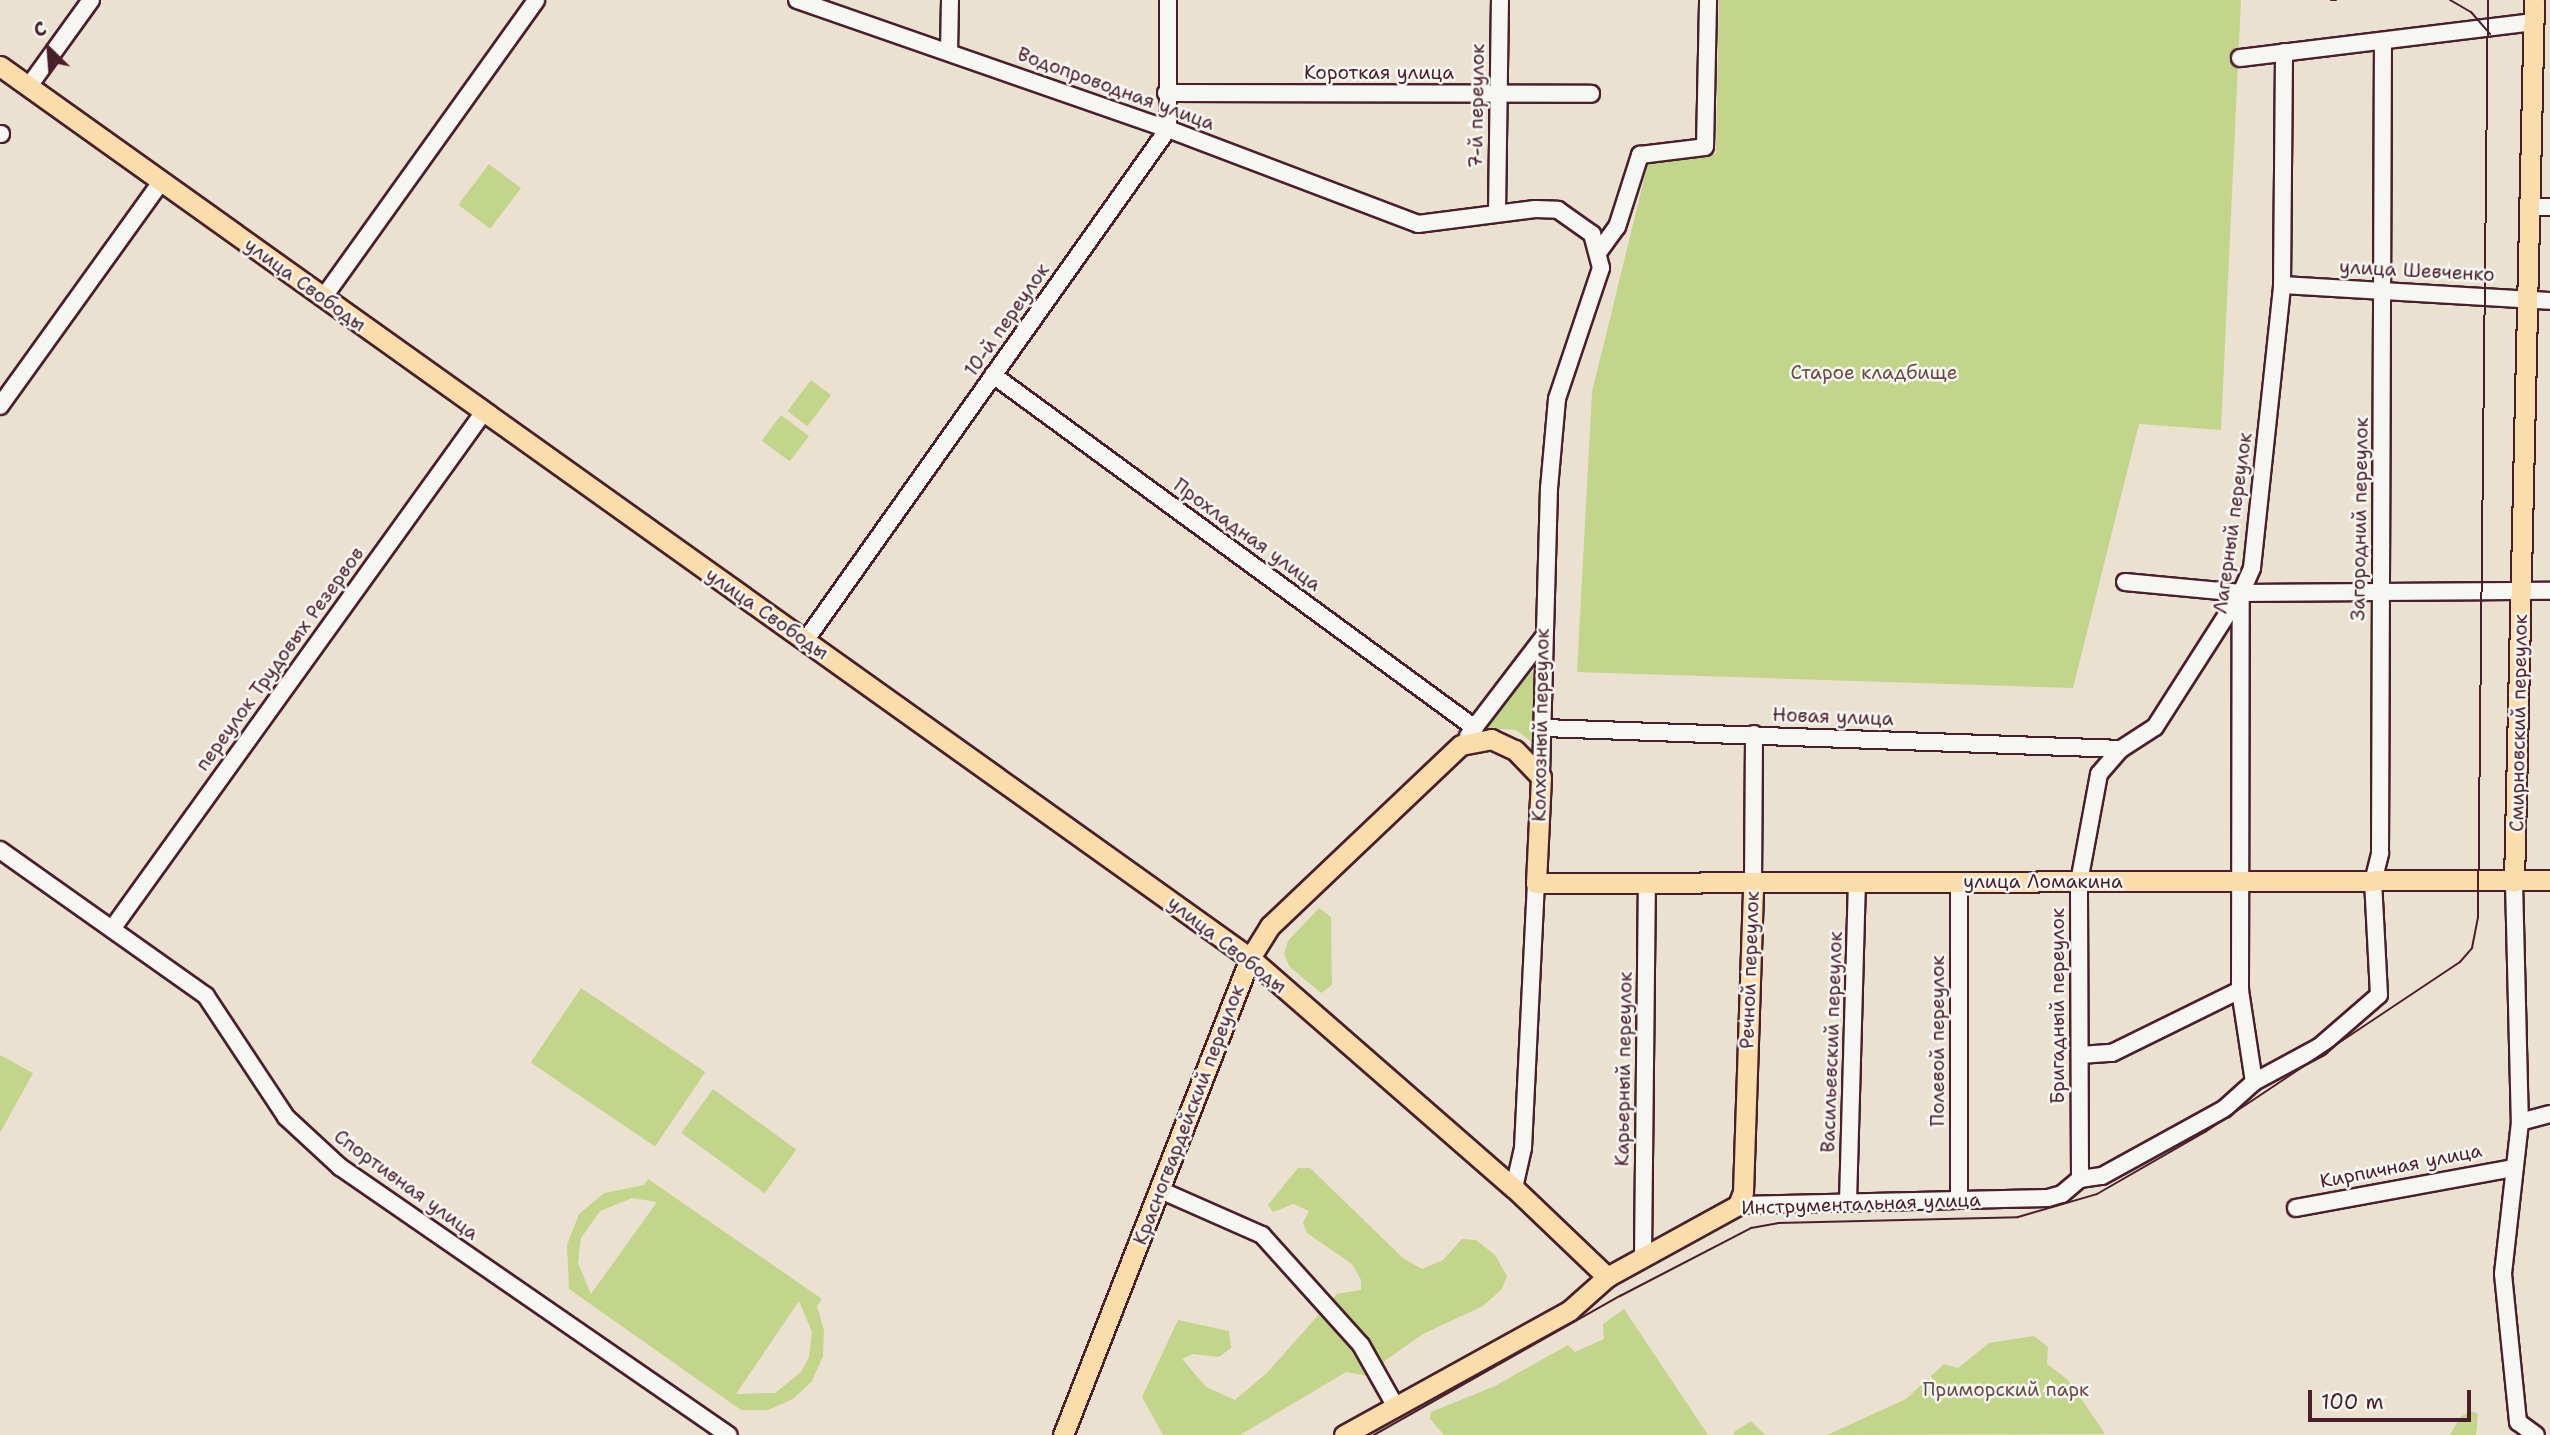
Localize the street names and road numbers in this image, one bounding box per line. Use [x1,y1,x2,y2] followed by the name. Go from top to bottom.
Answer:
[1014,43,1218,135] street label: Водопроводная улица
[1465,43,1489,169] street label: 7-й переулок
[1304,62,1454,84] street label: Короткая улица
[240,233,370,337] street label: улица Свободы
[2339,256,2495,286] street label: улица Шевченко
[960,259,1054,381] street label: 10-й переулок
[2347,417,2373,621] street label: Загородний переулок
[2209,431,2257,615] street label: Лагерный переулок
[1169,474,1325,596] street label: Прохладная улица
[191,543,369,775] street label: переулок Трудовых Резервов
[701,563,833,665] street label: улица Свободы
[2506,614,2532,832] street label: Смирновский переулок
[1528,628,1554,822] street label: Колхозный переулок
[1772,703,1894,731] street label: Новая улица
[1963,871,2123,893] street label: улица Ломакина
[1163,891,1291,999] street label: улица Свободы
[1736,891,1764,1049] street label: Речной переулок
[2047,908,2069,1104] street label: Бригадный переулок
[1817,931,1847,1153] street label: Васильевский переулок
[1927,955,1949,1127] street label: Полевой переулок
[1611,971,1637,1167] street label: Карьерный переулок
[1129,982,1249,1248] street label: Красногвардейский переулок
[329,1125,483,1245] street label: Спортивная улица
[2318,1139,2484,1193] street label: Кирпичная улица
[1741,1188,1981,1220] street label: Инструментальная улица

